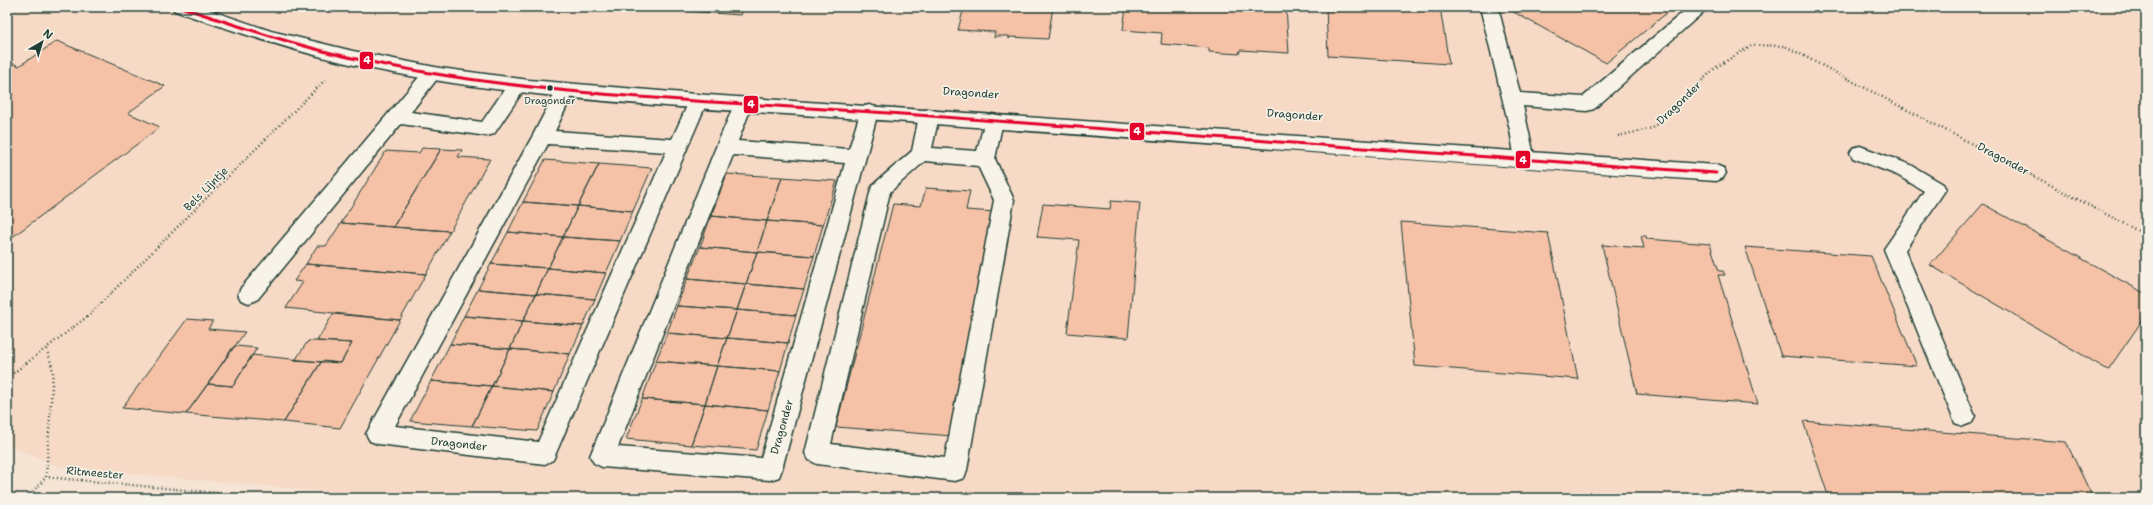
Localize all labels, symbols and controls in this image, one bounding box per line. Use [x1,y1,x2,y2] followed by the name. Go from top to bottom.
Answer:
[22,22,62,62] north arrow
[40,26,56,43] text: N
[359,51,374,70] line badge: 4
[363,53,371,68] text: 4
[1653,78,1705,128] street label: Dragonder
[545,83,555,93] marker: Dragonder
[942,84,1000,102] street label: Dragonder
[524,94,576,107] place label: Dragonder
[743,95,759,114] line badge: 4
[747,97,755,112] text: 4
[1266,106,1324,124] street label: Dragonder
[1129,122,1145,141] line badge: 4
[1133,124,1141,139] text: 4
[1975,139,2031,179] street label: Dragonder
[1515,150,1531,169] line badge: 4
[1519,153,1527,168] text: 4
[180,163,232,215] street label: Bels Lijntje
[767,398,797,456] street label: Dragonder
[430,434,488,454] street label: Dragonder
[66,463,124,483] street label: Ritmeester

